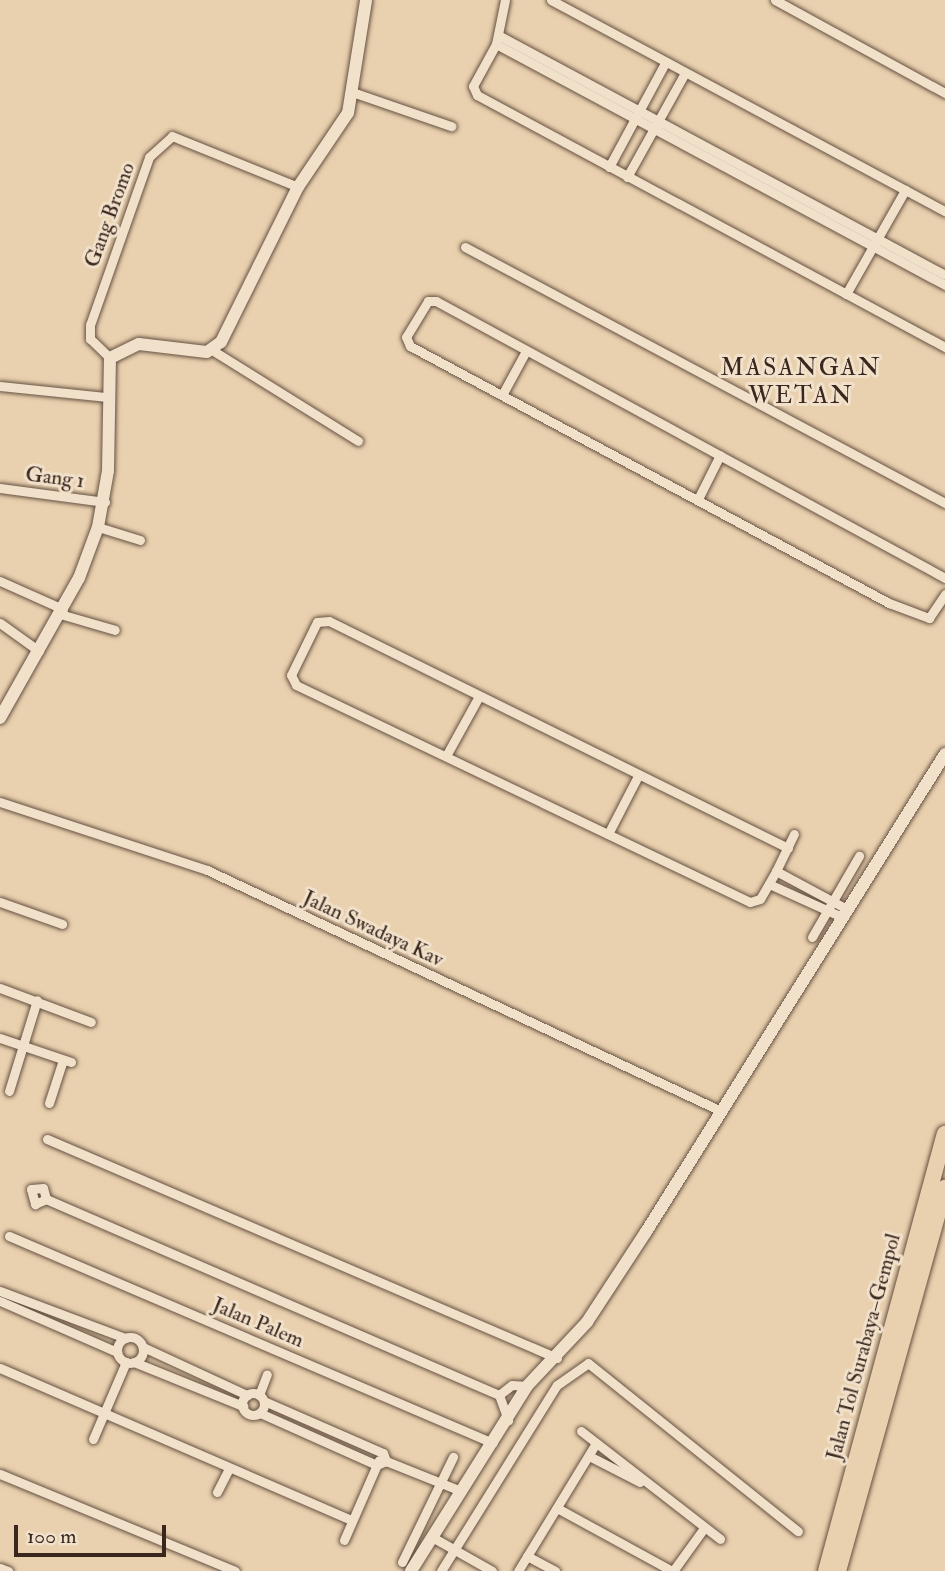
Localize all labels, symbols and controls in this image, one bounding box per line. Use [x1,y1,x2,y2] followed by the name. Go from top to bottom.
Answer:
[79,159,141,271] street label: Gang Bromo
[721,354,881,410] district label: MASANGAN WETAN
[24,462,86,494] street label: Gang 1
[299,885,447,973] street label: Jalan Swadaya Kav
[822,1231,906,1463] street label: Jalan Tol Surabaya–Gempol
[209,1293,307,1353] street label: Jalan Palem
[18,1512,170,1556] scale bar
[27,1523,77,1550] text: 100 m

